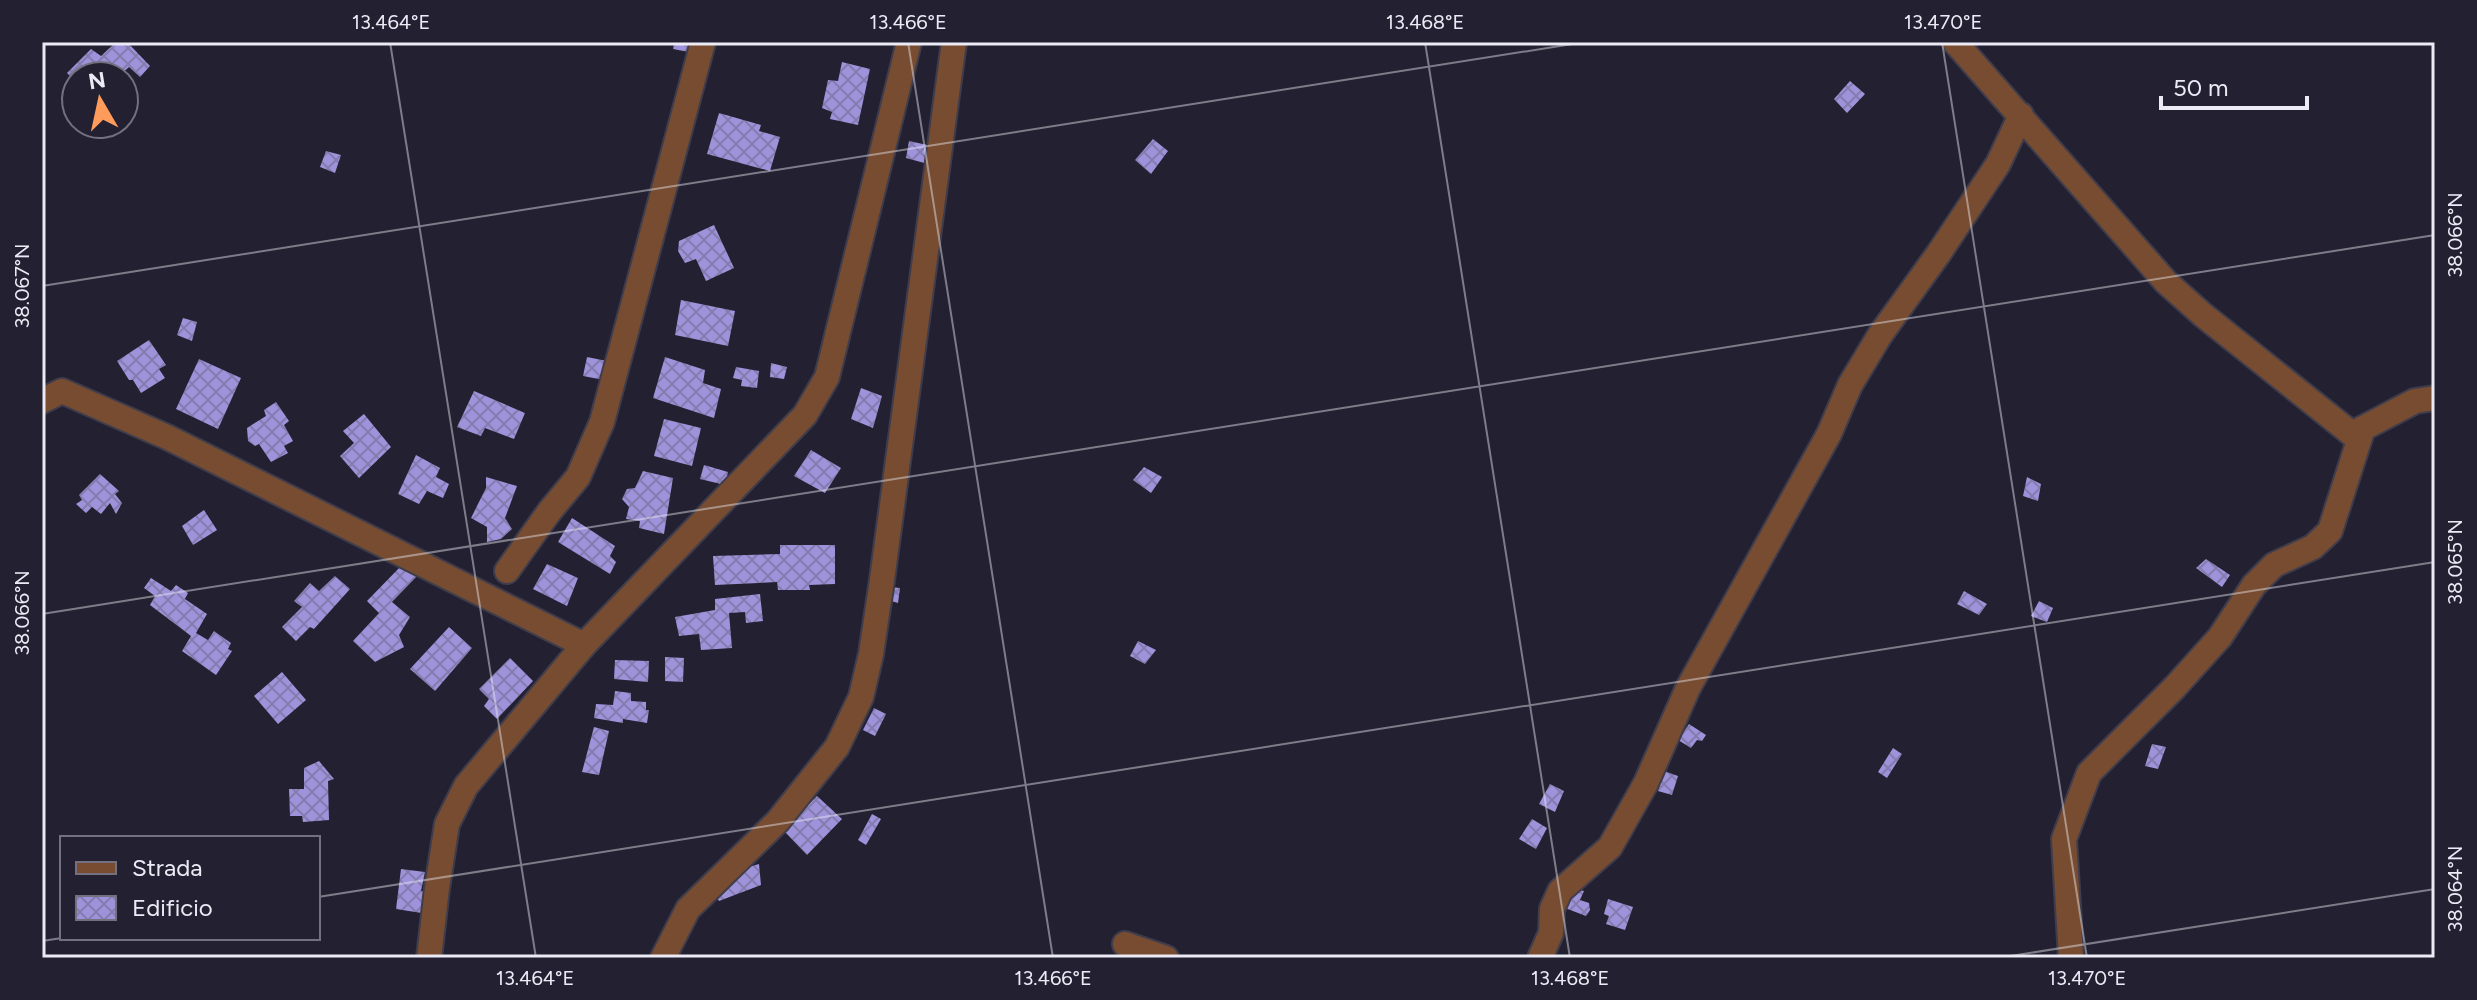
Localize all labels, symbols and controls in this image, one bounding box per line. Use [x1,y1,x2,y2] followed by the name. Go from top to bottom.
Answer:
[352,10,430,34] text: 13.464°E
[869,10,947,34] text: 13.466°E
[1386,10,1464,34] text: 13.468°E
[1904,10,1982,34] text: 13.470°E
[60,60,140,140] north arrow
[2161,60,2307,110] scale bar
[86,66,107,95] text: N
[2173,73,2229,102] text: 50 m
[2443,192,2467,278] text: 38.066°N
[10,243,34,329] text: 38.067°N
[2443,519,2467,605] text: 38.065°N
[10,570,34,656] text: 38.066°N
[60,836,320,940] legend
[2443,846,2467,932] text: 38.064°N
[132,853,202,882] text: Strada
[132,893,213,922] text: Edificio
[496,966,574,990] text: 13.464°E
[1014,966,1092,990] text: 13.466°E
[1531,966,1609,990] text: 13.468°E
[2048,966,2126,990] text: 13.470°E

